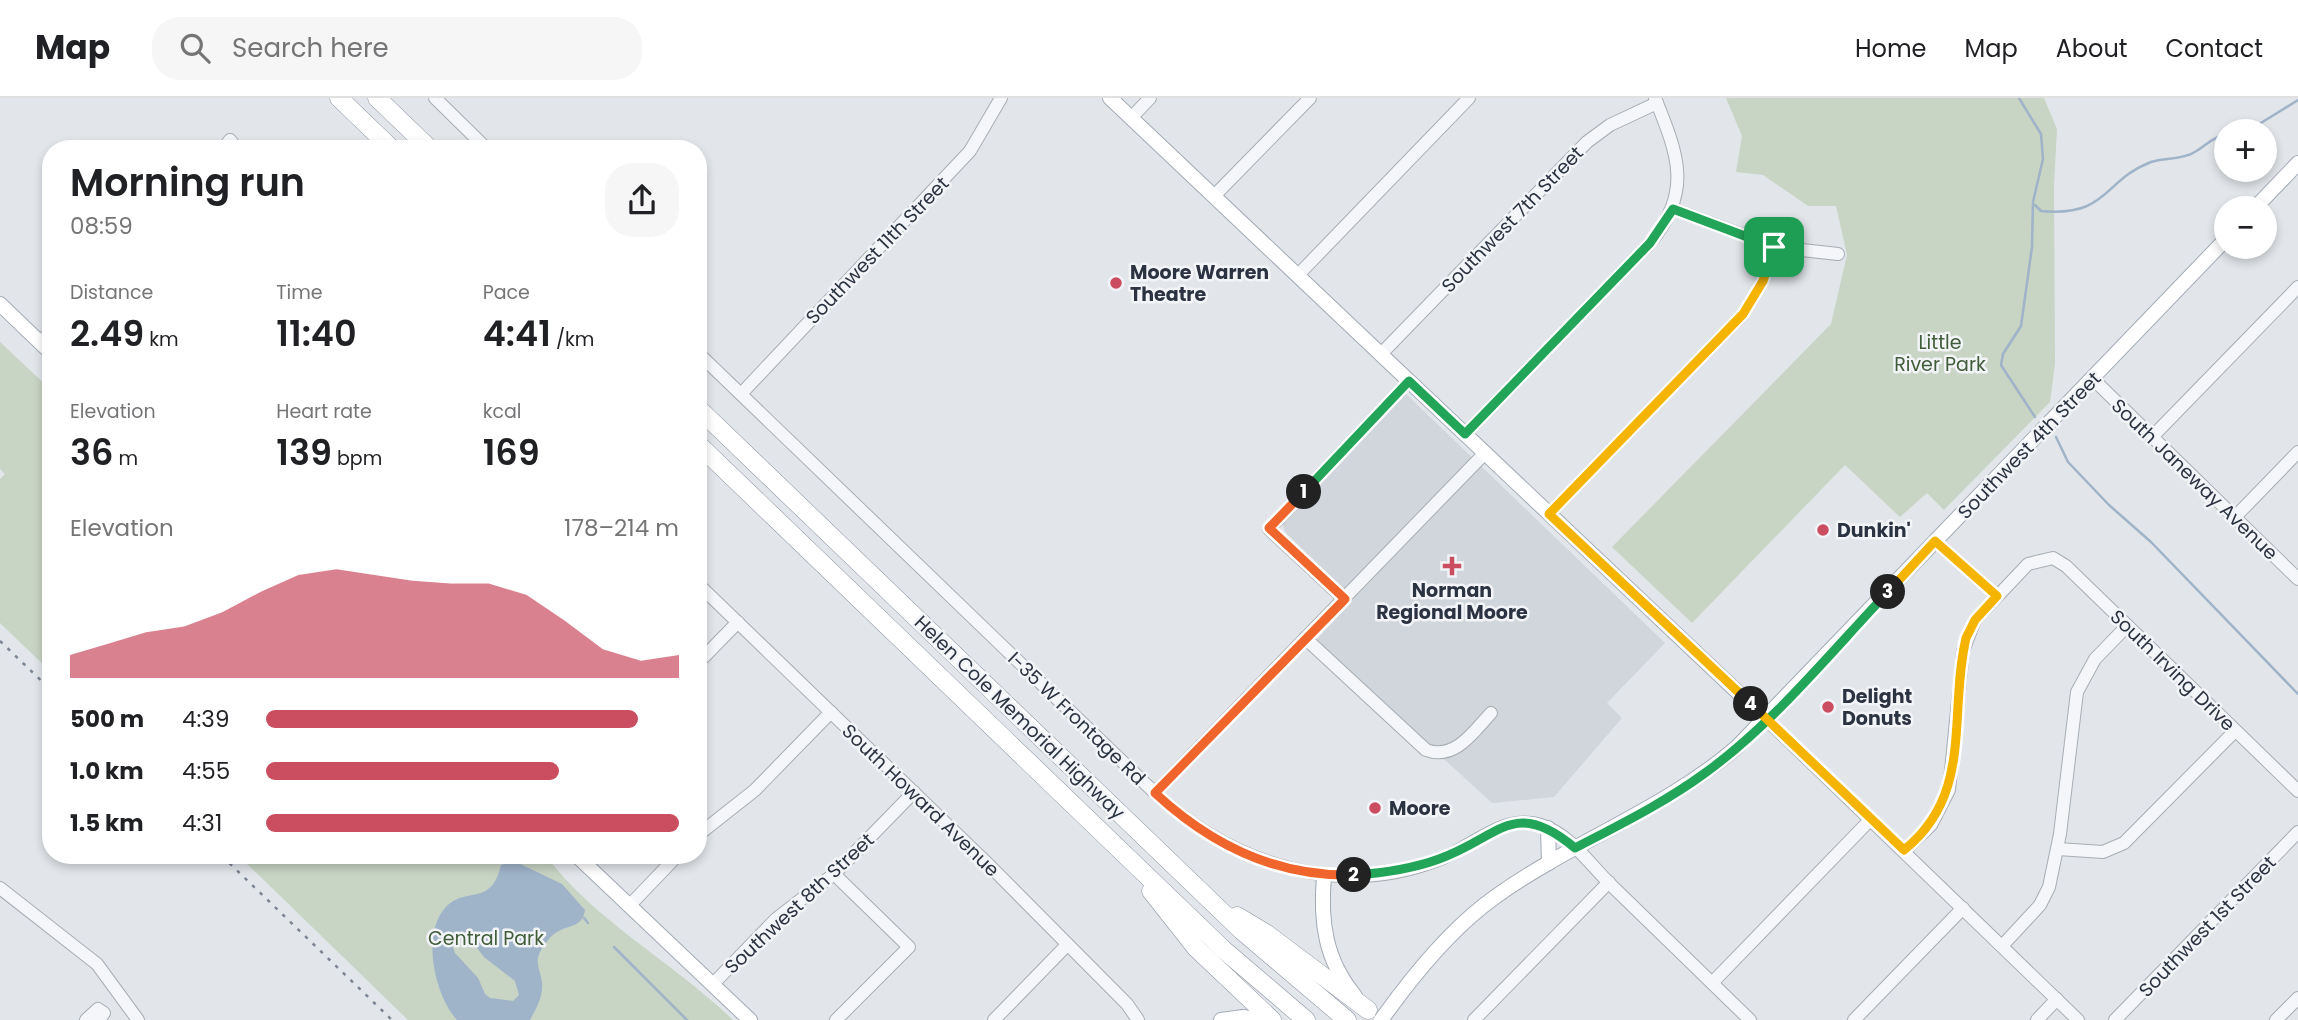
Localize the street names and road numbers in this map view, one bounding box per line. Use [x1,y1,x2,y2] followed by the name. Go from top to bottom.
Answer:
[1435,140,1589,298] street label: Southwest 7th Street
[800,171,955,330] street label: Southwest 11th Street
[1952,366,2107,525] street label: Southwest 4th Street
[2105,393,2284,566] street label: South Janeway Avenue
[2104,604,2241,737] street label: South Irving Drive
[908,609,1131,826] street label: Helen Cole Memorial Highway
[1002,646,1151,791] street label: I-35 W Frontage Rd
[836,718,1005,883] street label: South Howard Avenue
[719,827,880,980] street label: Southwest 8th Street
[2133,849,2282,1003] street label: Southwest 1st Street

